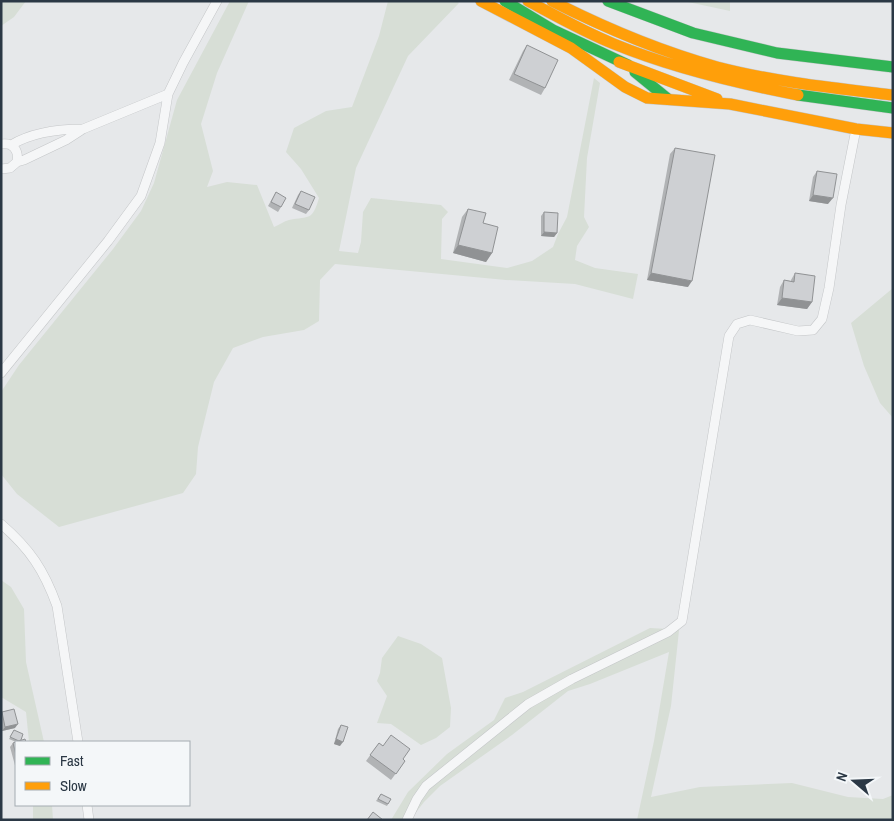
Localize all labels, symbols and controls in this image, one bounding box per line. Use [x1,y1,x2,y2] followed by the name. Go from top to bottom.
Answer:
[15,741,190,806] legend
[60,750,84,771] text: Fast
[829,756,879,806] north arrow
[832,770,852,784] text: N
[60,775,87,796] text: Slow

